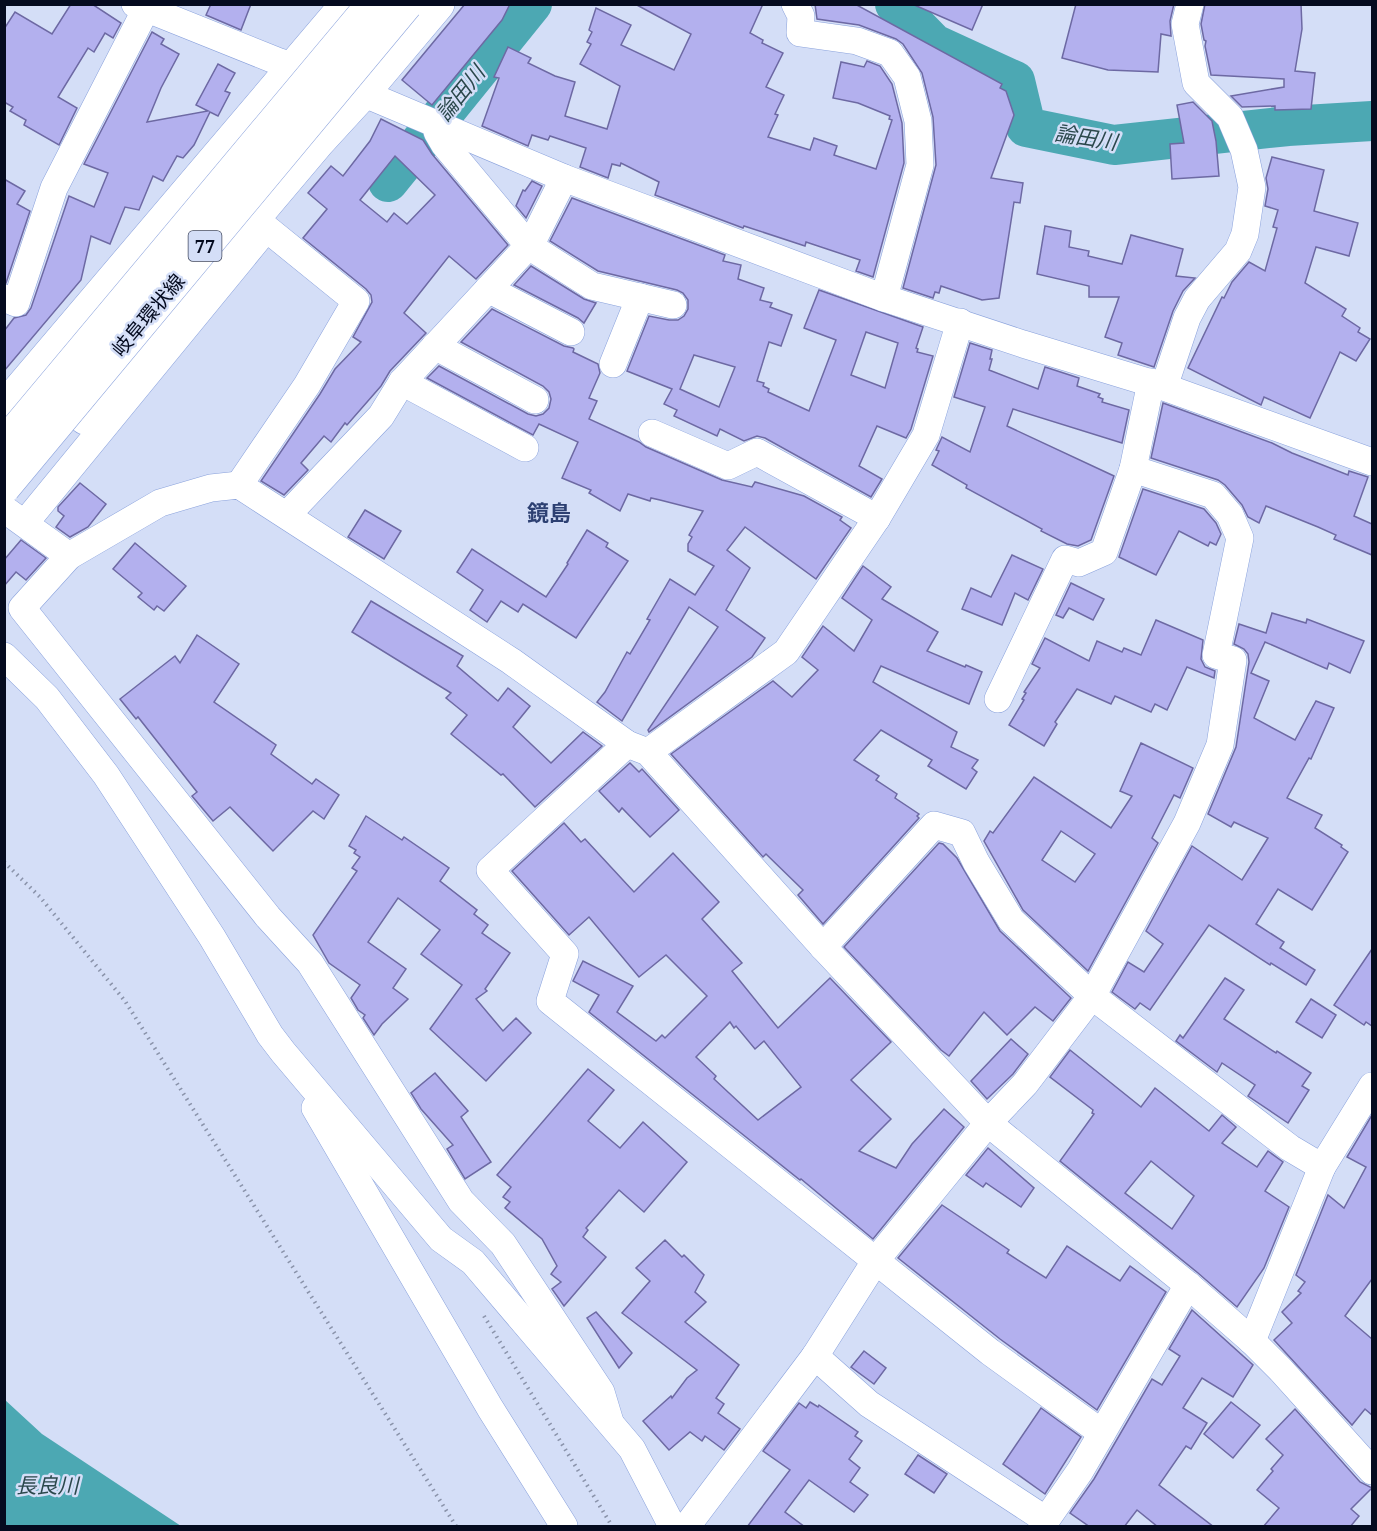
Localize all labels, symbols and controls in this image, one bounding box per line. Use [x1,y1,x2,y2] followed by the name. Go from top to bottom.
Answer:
[429,58,492,126] water label: 論田川
[1053,118,1121,156] water label: 論田川
[188,231,222,261] road number: 77
[106,268,190,362] street label: 岐阜環状線
[527,497,571,527] district label: 鏡島
[16,1471,80,1499] water label: 長良川

